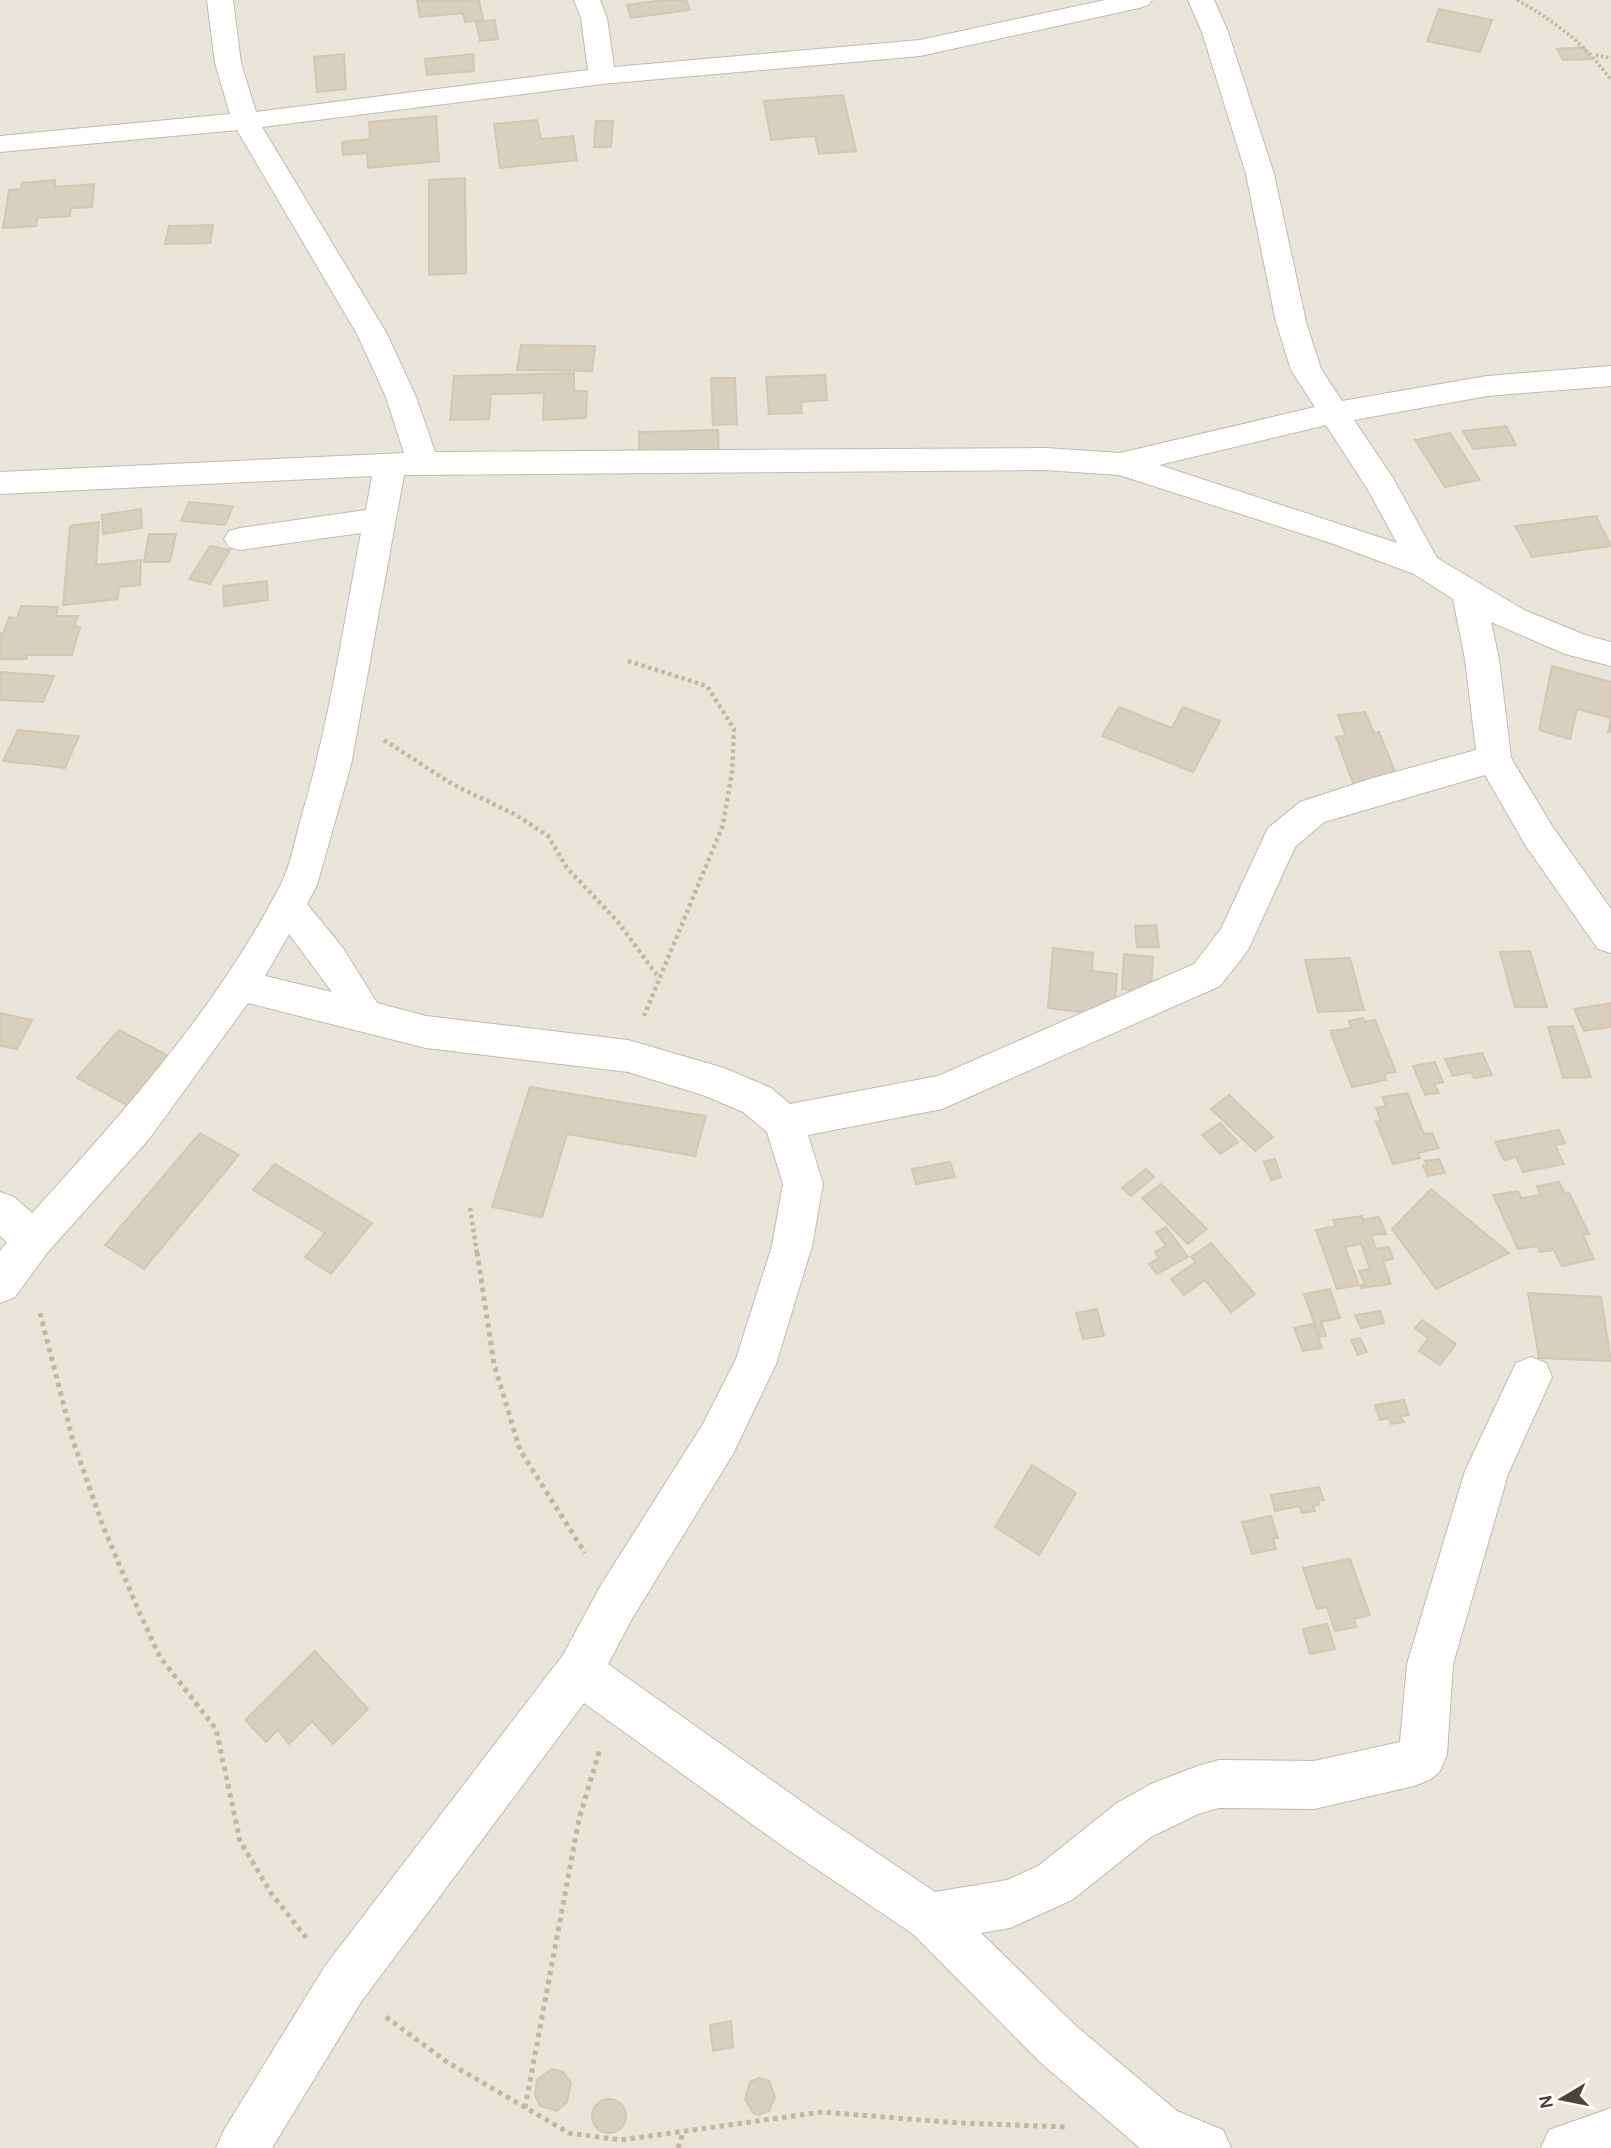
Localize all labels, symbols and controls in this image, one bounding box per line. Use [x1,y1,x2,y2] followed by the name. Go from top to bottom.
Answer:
[1527,2064,1597,2134] north arrow
[1534,2093,1558,2110] text: N

